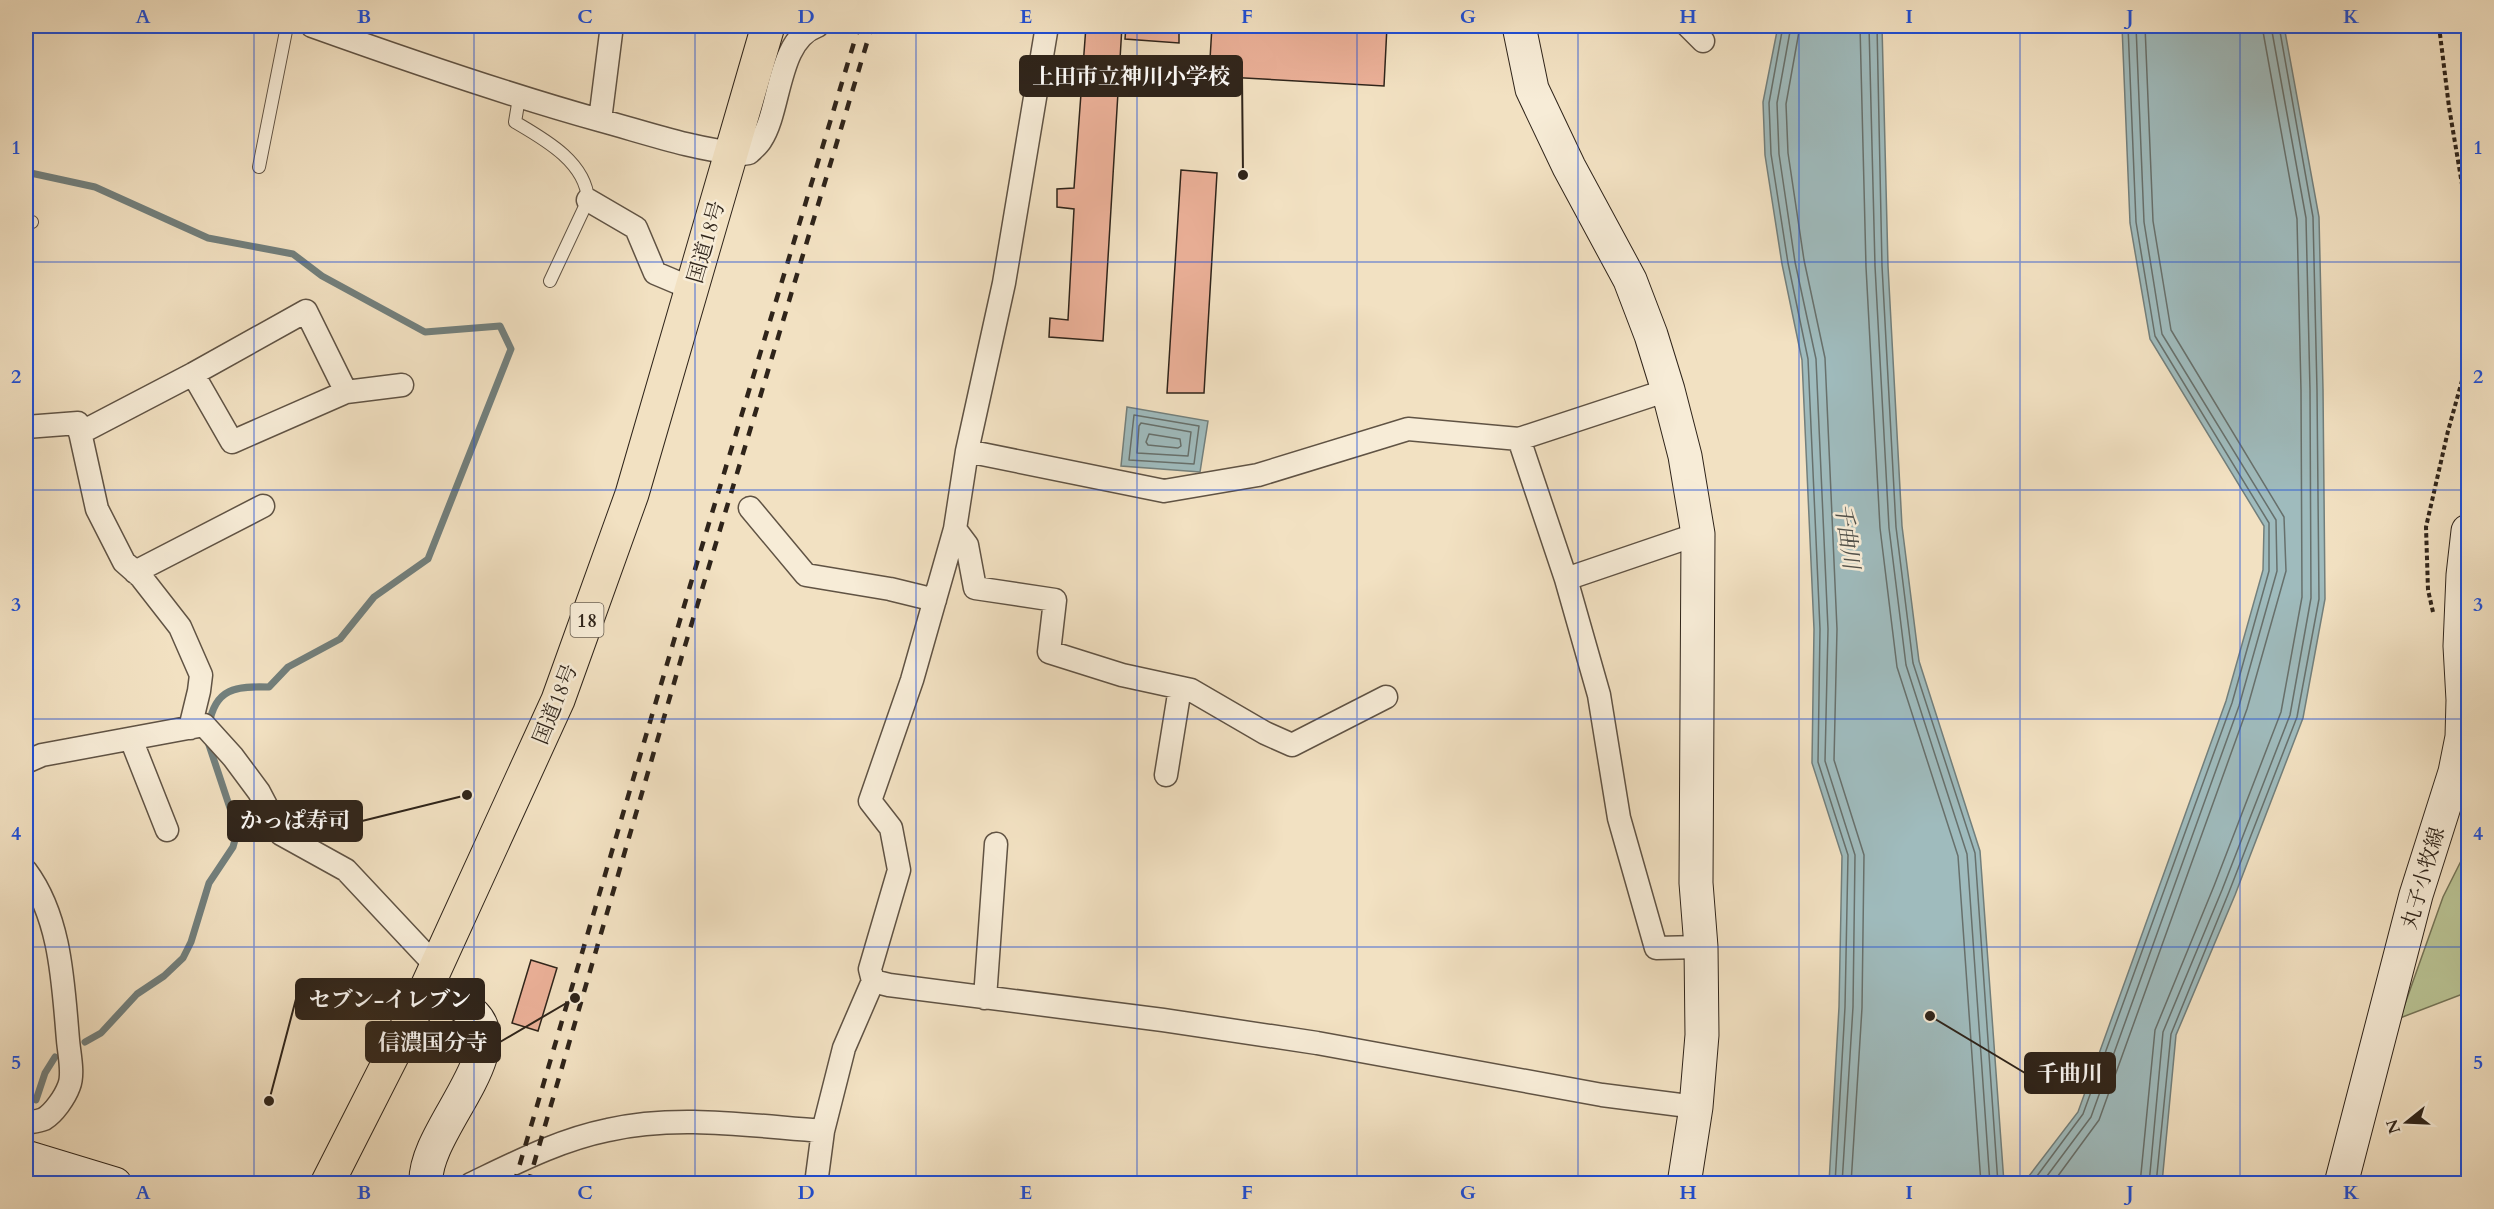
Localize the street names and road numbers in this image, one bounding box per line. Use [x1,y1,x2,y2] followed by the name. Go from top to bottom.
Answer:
[681,198,732,287] street label: 国道18号
[570,603,604,637] road number: 18
[526,660,585,749] street label: 国道18号
[2395,824,2452,933] street label: 丸子小牧線

